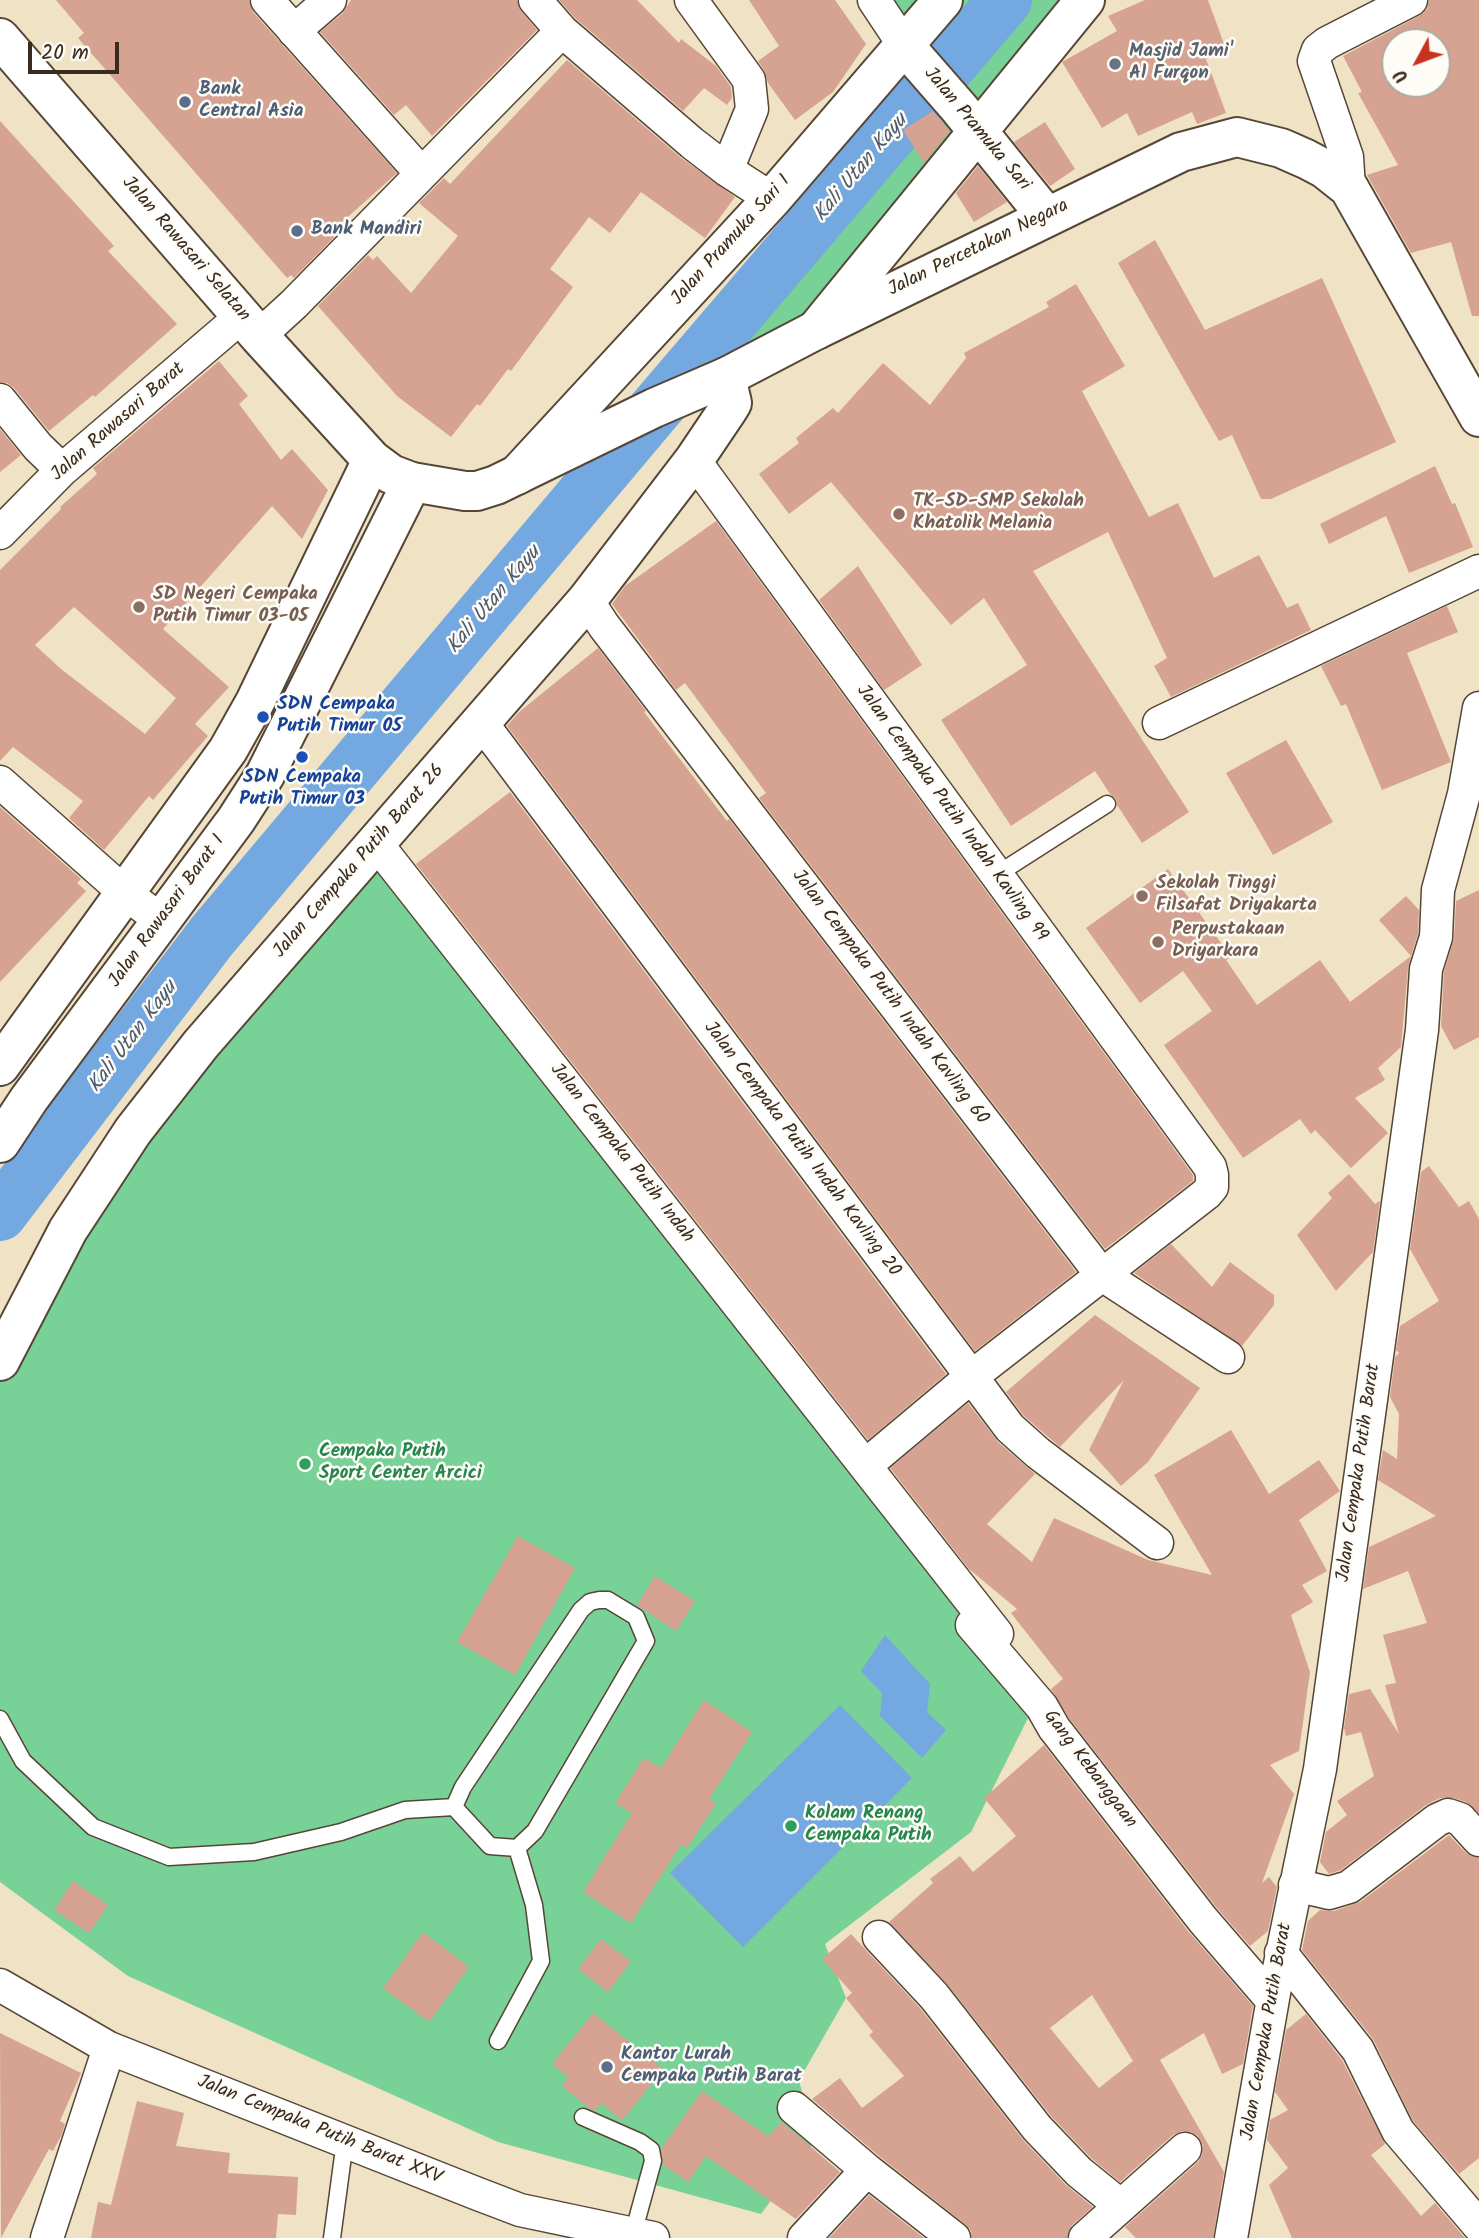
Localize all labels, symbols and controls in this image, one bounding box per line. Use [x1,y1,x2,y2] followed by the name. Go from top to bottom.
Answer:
[32,28,122,72] scale bar
[1381,28,1451,98] north arrow
[41,37,89,70] text: 20 m
[1129,42,1233,86] place label: Masjid Jami' Al Furqon
[1107,56,1123,72] marker: Masjid Jami' Al Furqon
[1387,61,1417,90] text: U
[918,64,1034,196] street label: Jalan Pramuka Sari
[199,80,303,124] place label: Bank Central Asia
[177,94,193,110] marker: Bank Central Asia
[810,110,914,228] water label: Kali Utan Kayu
[667,171,797,311] street label: Jalan Pramuka Sari I
[116,173,254,327] street label: Jalan Rawasari Selatan
[885,195,1073,303] street label: Jalan Percetakan Negara
[311,220,421,242] place label: Bank Mandiri
[289,223,305,239] marker: Bank Mandiri
[47,359,191,487] street label: Jalan Rawasari Barat
[913,492,1084,536] place label: TK-SD-SMP Sekolah Khatolik Melania
[891,506,907,522] marker: TK-SD-SMP Sekolah Khatolik Melania
[443,542,547,660] water label: Kali Utan Kayu
[153,585,318,629] place label: SD Negeri Cempaka Putih Timur 03-05
[131,599,147,615] marker: SD Negeri Cempaka Putih Timur 03-05
[850,681,1052,947] street label: Jalan Cempaka Putih Indah Kavling 99
[277,695,402,739] place label: SDN Cempaka Putih Timur 05
[255,709,271,725] marker: SDN Cempaka Putih Timur 05
[294,749,310,765] marker: SDN Cempaka Putih Timur 03
[270,760,450,964] street label: Jalan Cempaka Putih Barat 26
[239,768,365,812] place label: SDN Cempaka Putih Timur 03
[105,831,231,993] street label: Jalan Rawasari Barat I
[786,866,992,1130] street label: Jalan Cempaka Putih Indah Kavling 60
[1156,874,1317,918] place label: Sekolah Tinggi Filsafat Driyakarta
[1134,888,1150,904] marker: Sekolah Tinggi Filsafat Driyakarta
[1172,920,1284,964] place label: Perpustakaan Driyarkara
[1150,934,1166,950] marker: Perpustakaan Driyarkara
[84,977,184,1099] water label: Kali Utan Kayu
[698,1018,904,1282] street label: Jalan Cempaka Putih Indah Kavling 20
[544,1060,698,1248] street label: Jalan Cempaka Putih Indah
[1333,1362,1387,1584] street label: Jalan Cempaka Putih Barat
[319,1442,482,1486] place label: Cempaka Putih Sport Center Arcici
[297,1456,313,1472] marker: Cempaka Putih Sport Center Arcici
[1037,1706,1141,1834] street label: Gang Kebanggaan
[805,1804,932,1848] place label: Kolam Renang Cempaka Putih
[783,1818,799,1834] marker: Kolam Renang Cempaka Putih
[1238,1922,1298,2142] street label: Jalan Cempaka Putih Barat
[621,2045,802,2089] place label: Kantor Lurah Cempaka Putih Barat
[599,2059,615,2075] marker: Kantor Lurah Cempaka Putih Barat
[193,2071,445,2191] street label: Jalan Cempaka Putih Barat XXV

